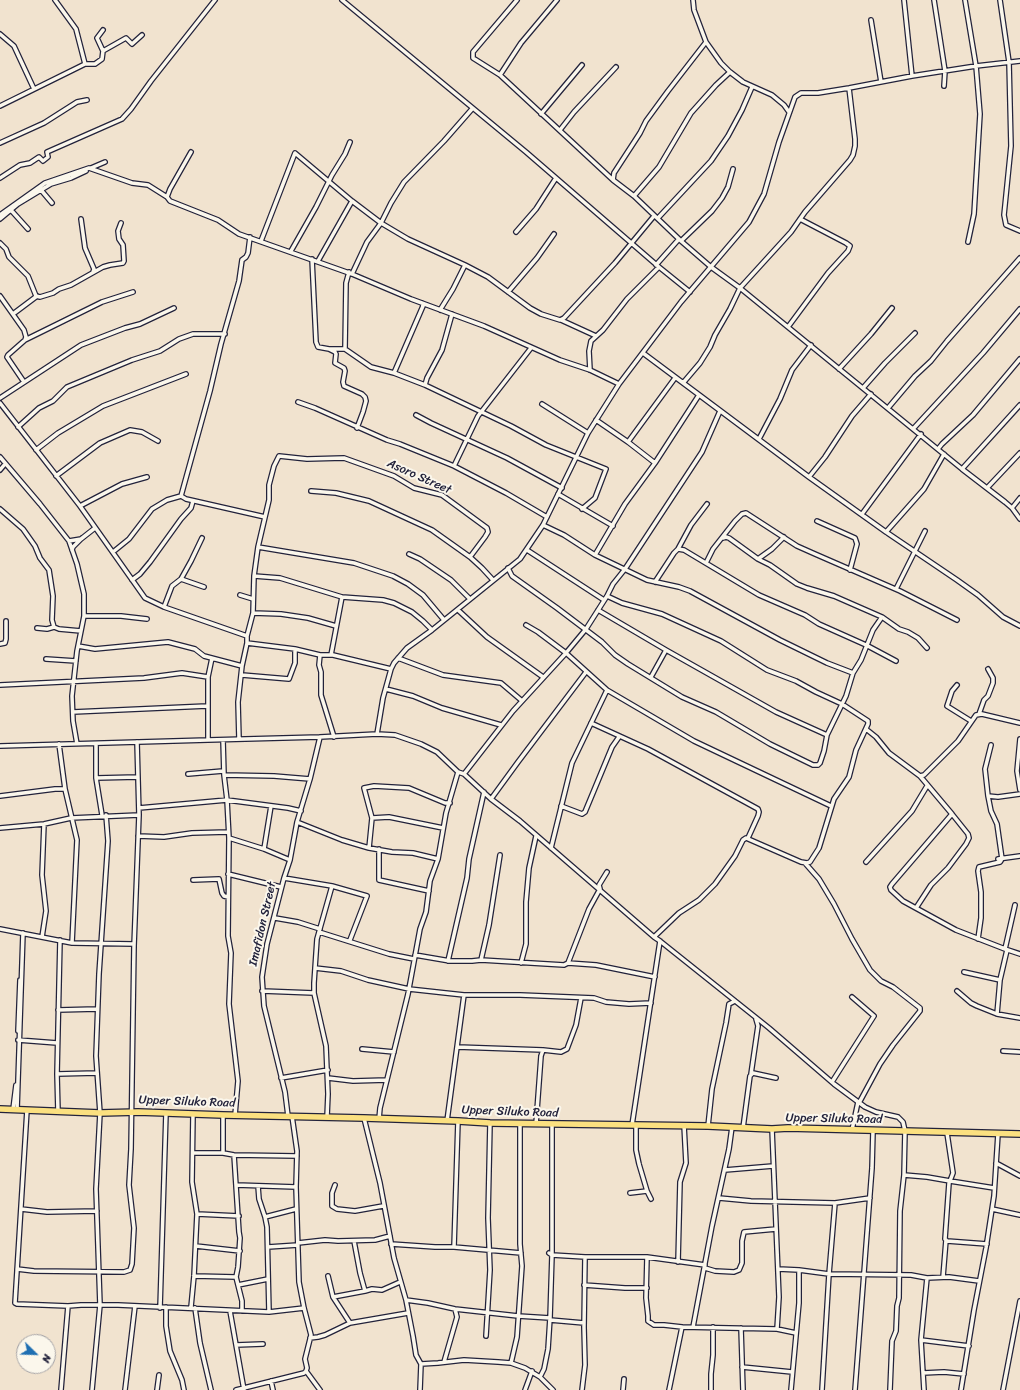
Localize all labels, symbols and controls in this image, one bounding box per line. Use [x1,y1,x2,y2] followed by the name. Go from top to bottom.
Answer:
[385,456,453,498] street label: Asoro Street
[246,881,280,967] street label: Imafidon Street
[138,1093,236,1111] street label: Upper Siluko Road
[461,1103,559,1121] street label: Upper Siluko Road
[786,1111,882,1127] street label: Upper Siluko Road
[16,1334,56,1374] north arrow
[36,1351,57,1366] text: N

